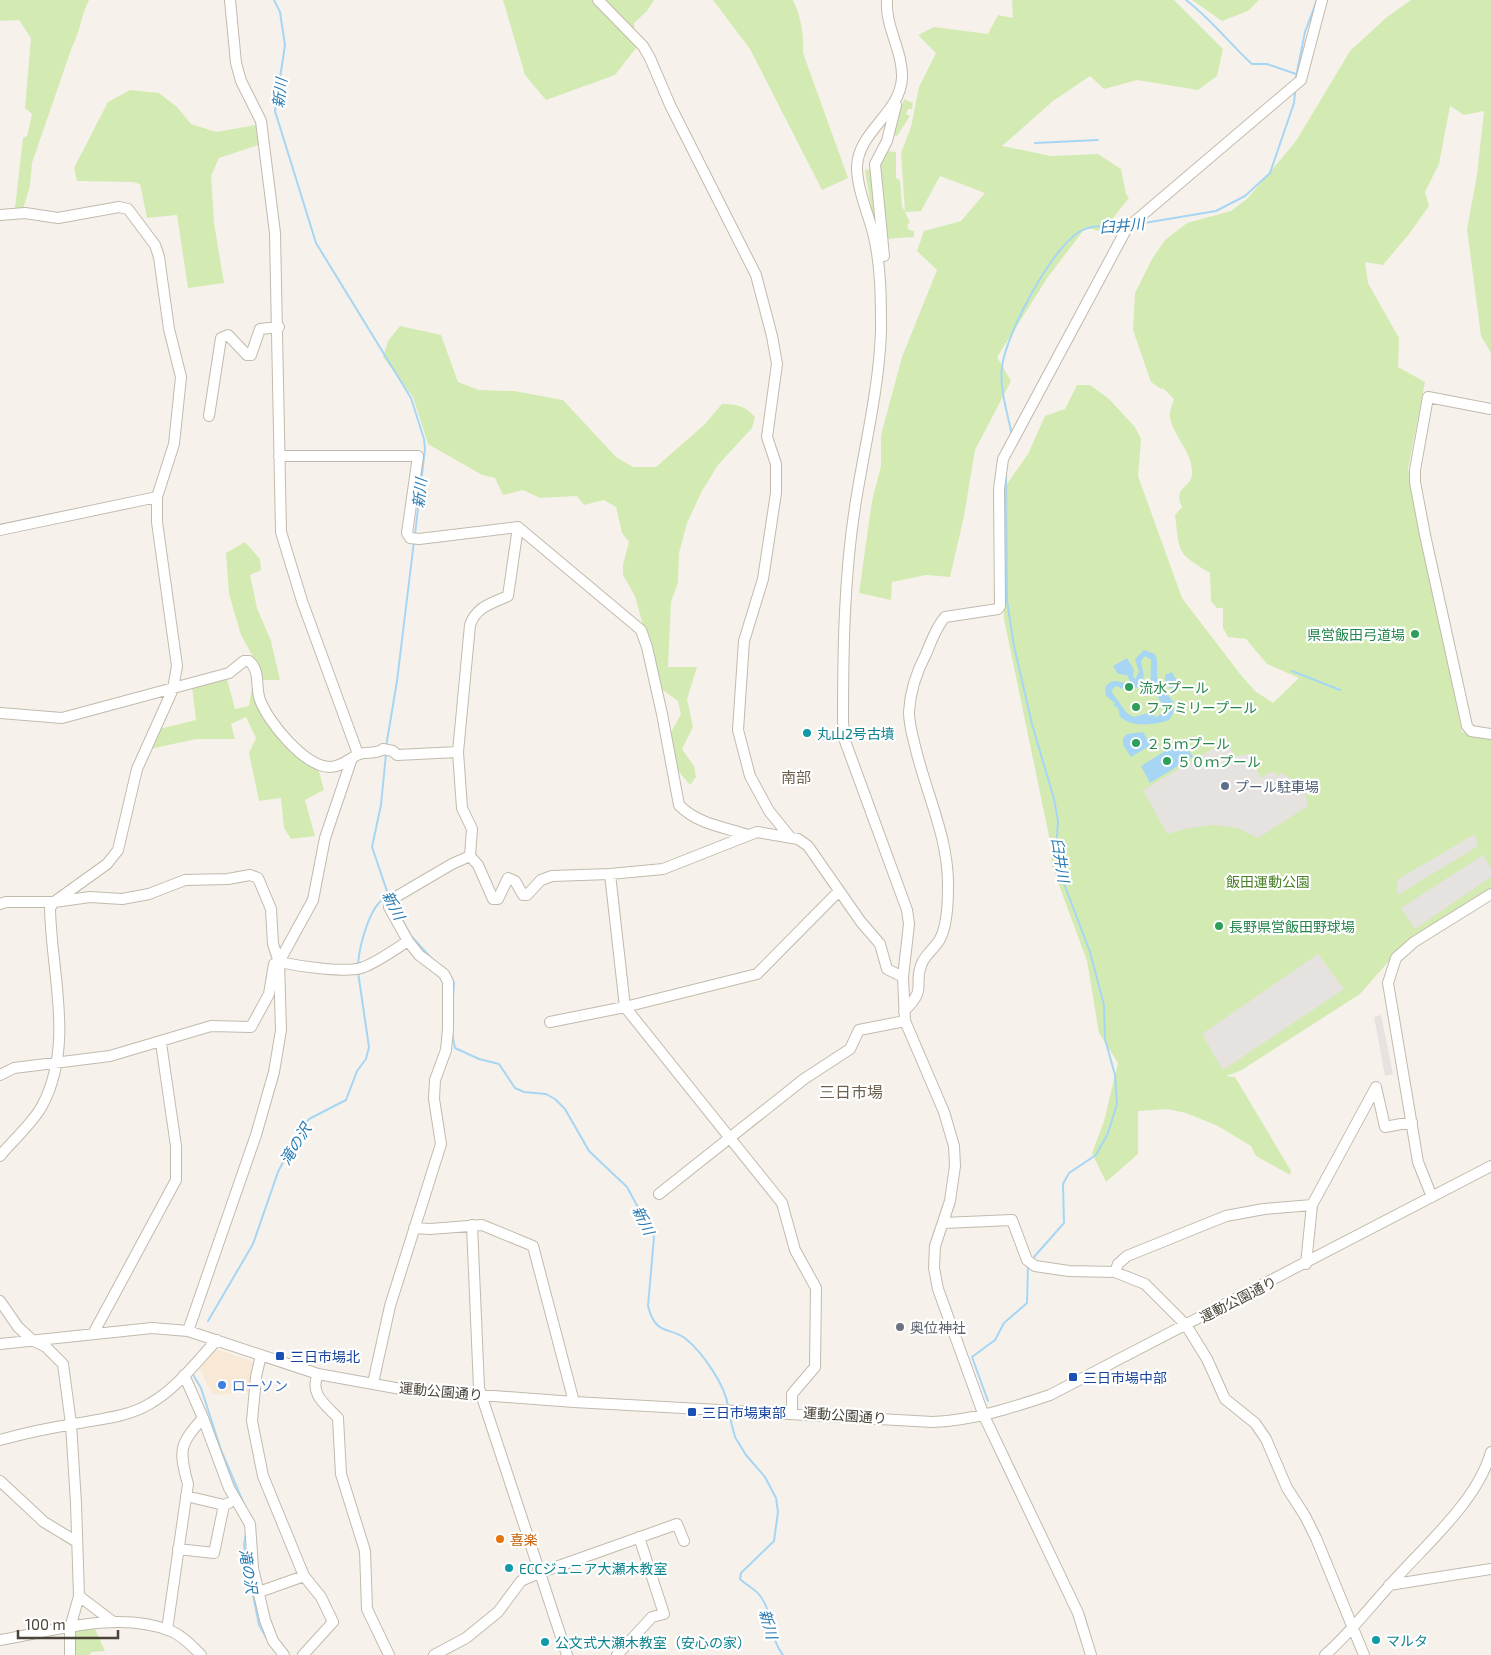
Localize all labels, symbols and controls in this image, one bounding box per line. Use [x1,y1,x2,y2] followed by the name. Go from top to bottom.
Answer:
[268,75,290,109] water label: 新川
[1099,214,1147,236] water label: 臼井川
[408,475,430,509] water label: 新川
[1307,626,1405,643] place label: 県営飯田弓道場
[1409,628,1421,640] marker: 県営飯田弓道場
[1139,679,1209,696] place label: 流水プール
[1123,681,1135,693] marker: 流水プール
[1146,699,1257,716] place label: ファミリープール
[1130,701,1142,713] marker: ファミリープール
[817,725,895,742] place label: 丸山2号古墳
[801,727,813,739] marker: 丸山2号古墳
[1146,735,1230,752] place label: ２５ｍプール
[1130,737,1142,749] marker: ２５ｍプール
[1177,753,1261,770] place label: ５０ｍプール
[1161,755,1173,767] marker: ５０ｍプール
[781,768,811,786] district label: 南部
[1235,778,1319,795] place label: プール駐車場
[1219,780,1231,792] marker: プール駐車場
[1049,836,1074,886] water label: 臼井川
[1226,873,1310,890] park label: 飯田運動公園
[379,888,410,924] water label: 新川
[1229,918,1355,935] place label: 長野県営飯田野球場
[1213,920,1225,932] marker: 長野県営飯田野球場
[819,1082,883,1101] district label: 三日市場
[275,1118,316,1168] water label: 滝の沢
[629,1203,660,1239] water label: 新川
[1197,1272,1279,1326] street label: 運動公園通り
[910,1319,966,1336] place label: 奥位神社
[894,1321,906,1333] marker: 奥位神社
[290,1348,360,1365] place label: 三日市場北
[274,1350,286,1362] marker: 三日市場北
[1083,1369,1167,1386] place label: 三日市場中部
[1067,1371,1079,1383] marker: 三日市場中部
[232,1377,288,1394] place label: ローソン
[216,1379,228,1391] marker: ローソン
[398,1379,484,1403] street label: 運動公園通り
[702,1404,786,1421] place label: 三日市場東部
[803,1404,887,1426] street label: 運動公園通り
[686,1406,698,1418] marker: 三日市場東部
[510,1531,538,1548] place label: 喜楽
[494,1533,506,1545] marker: 喜楽
[237,1547,262,1597] water label: 滝の沢
[519,1560,668,1577] place label: ECCジュニア大瀬木教室
[503,1562,515,1574] marker: ECCジュニア大瀬木教室
[756,1607,782,1643] water label: 新川
[18,1608,118,1640] scale bar
[25,1615,66,1633] text: 100 m
[1386,1632,1428,1649] place label: マルタ
[555,1634,751,1651] place label: 公文式大瀬木教室（安心の家）
[1370,1634,1382,1646] marker: マルタ
[539,1636,551,1648] marker: 公文式大瀬木教室（安心の家）

